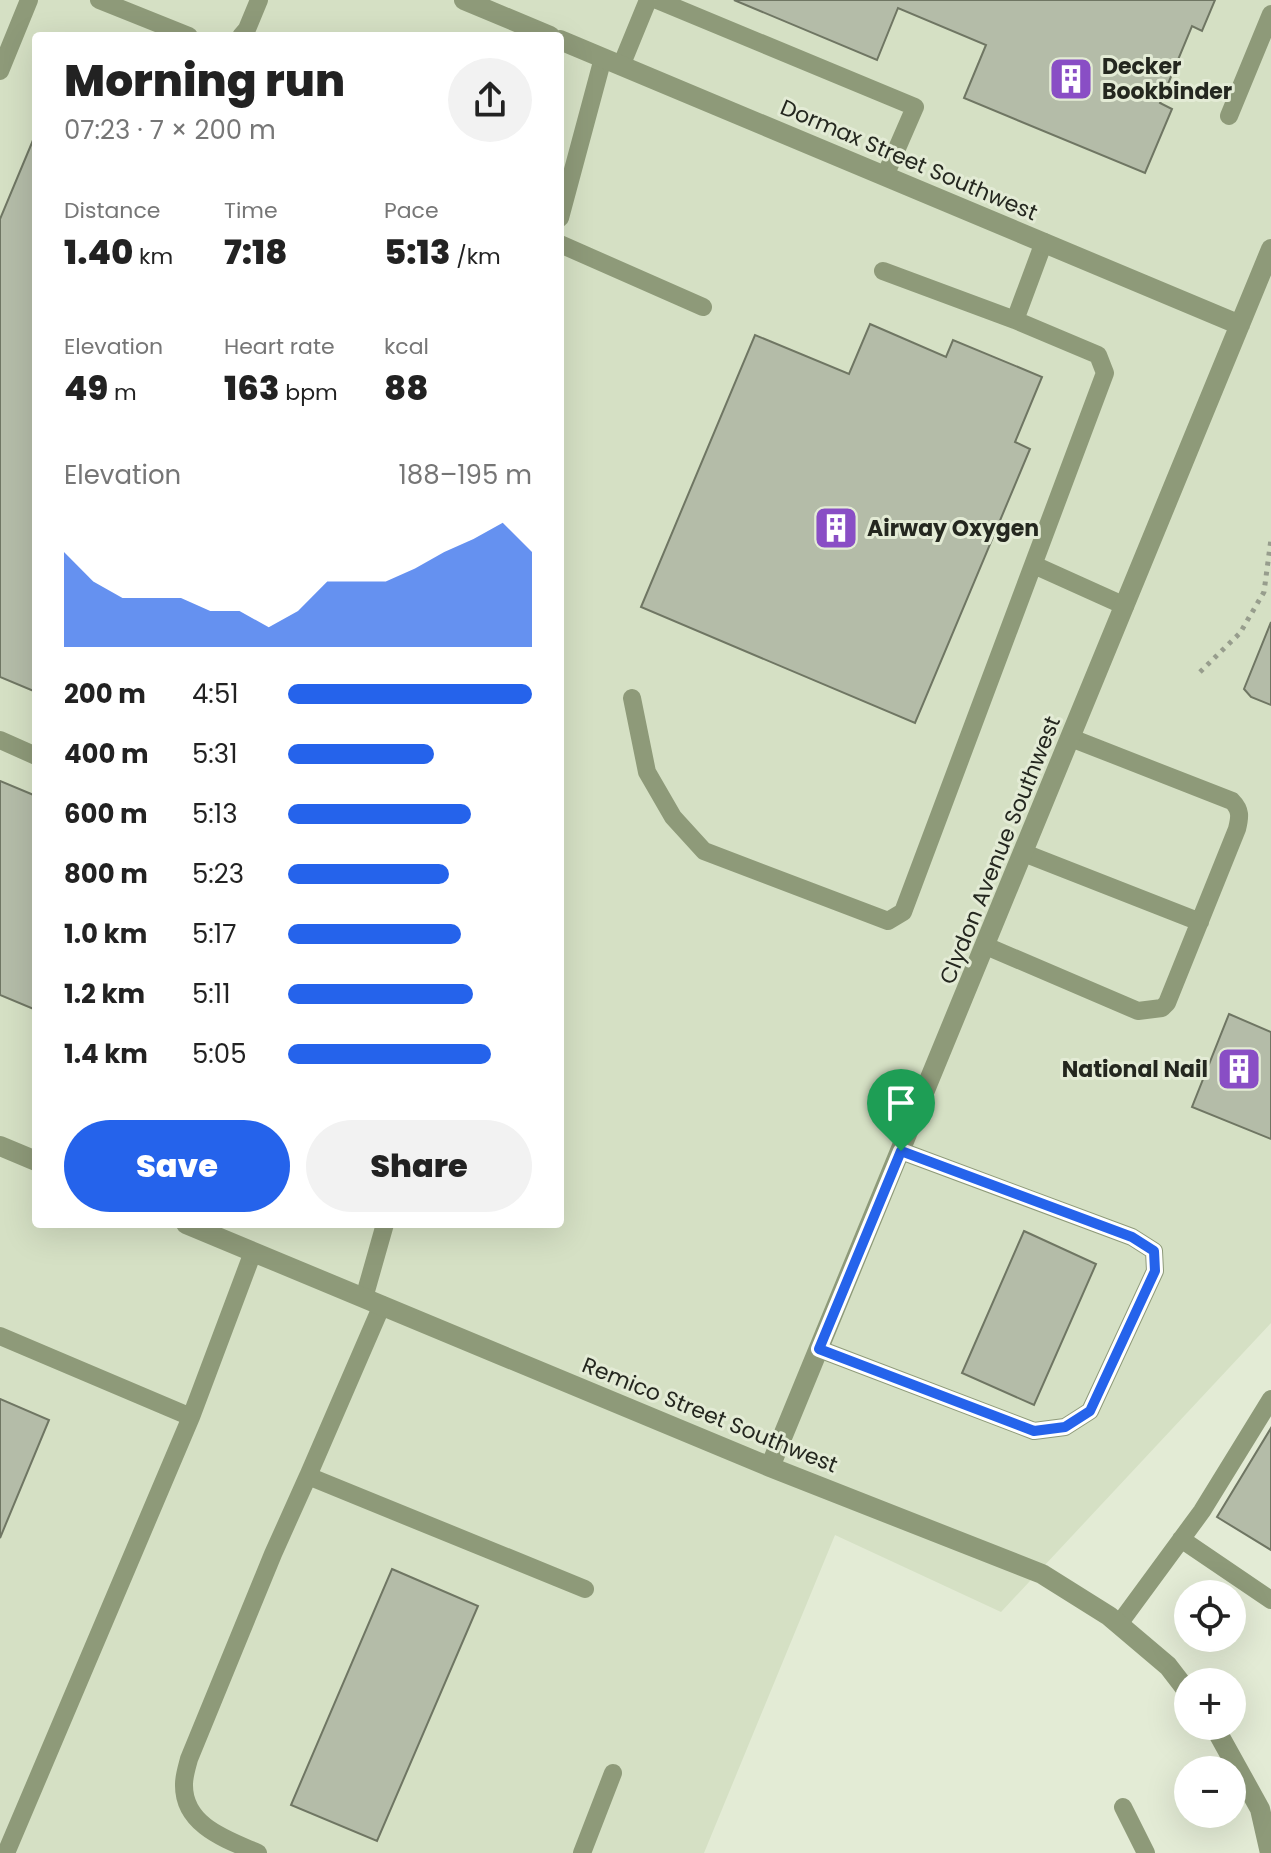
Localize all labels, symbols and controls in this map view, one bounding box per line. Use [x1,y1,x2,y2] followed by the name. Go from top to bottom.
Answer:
[64,50,345,111] text: Morning run
[1102,51,1232,107] place label: Decker Bookbinder
[1047,55,1095,103] building icon: Decker Bookbinder
[448,58,532,142] button: share
[776,92,1042,228] street label: Dormax Street Southwest
[64,112,276,148] text: 07:23 · 7 × 200 m
[64,195,160,226] text: Distance
[224,195,278,226] text: Time
[384,195,439,226] text: Pace
[64,228,133,276] text: 1.40
[224,228,287,276] text: 7:18
[384,228,450,276] text: 5:13
[133,241,173,272] text: km
[450,241,501,272] text: /km
[64,331,163,362] text: Elevation
[224,331,335,362] text: Heart rate
[384,331,429,362] text: kcal
[64,364,108,412] text: 49
[224,364,280,412] text: 163
[384,364,428,412] text: 88
[108,377,137,408] text: m
[280,377,338,408] text: bpm
[64,457,181,493] text: Elevation
[399,457,532,493] text: 188–195 m
[812,504,860,552] building icon: Airway Oxygen
[867,513,1039,544] place label: Airway Oxygen
[64,676,146,712] text: 200 m
[192,676,239,712] text: 4:51
[932,711,1068,989] street label: Clydon Avenue Southwest
[64,736,149,772] text: 400 m
[192,736,238,772] text: 5:31
[64,796,148,832] text: 600 m
[192,796,238,832] text: 5:13
[64,856,148,892] text: 800 m
[192,856,244,892] text: 5:23
[64,916,147,952] text: 1.0 km
[192,916,236,952] text: 5:17
[64,976,145,1012] text: 1.2 km
[192,976,231,1012] text: 5:11
[64,1036,148,1072] text: 1.4 km
[192,1036,247,1072] text: 5:05
[1215,1045,1263,1093] building icon: National Nail
[1062,1054,1208,1085] place label: National Nail
[867,1069,935,1151] pin
[879,1081,923,1125] icon: arrive
[64,1120,290,1212] button: Save
[306,1120,532,1212] button: Share
[578,1349,842,1481] street label: Remico Street Southwest
[1174,1580,1246,1828] map controls
[1174,1580,1246,1652] button: locate
[1174,1668,1246,1740] button: +
[1174,1756,1246,1828] button: −

